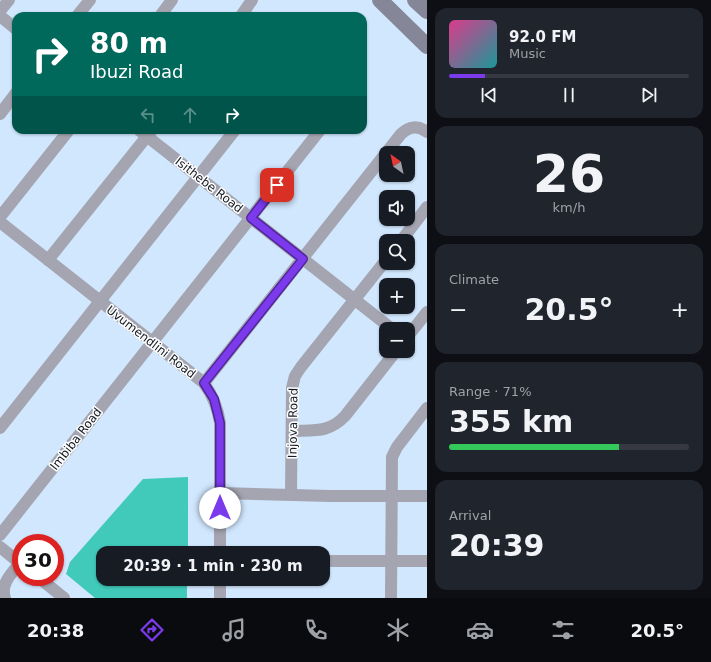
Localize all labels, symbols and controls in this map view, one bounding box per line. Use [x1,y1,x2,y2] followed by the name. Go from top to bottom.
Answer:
[90,27,168,60] text: 80 m
[24,28,76,80] icon: right
[509,28,576,46] text: 92.0 FM
[509,46,546,61] text: Music
[90,61,183,82] text: Ibuzi Road
[478,84,500,106] icon: previous
[558,84,580,106] icon: pause
[638,84,660,106] icon: next
[137,104,159,126] icon: left
[179,104,201,126] icon: ahead
[221,104,243,126] icon: right
[533,144,605,204] text: 26
[379,146,415,182] north arrow
[379,146,415,358] map controls
[172,154,246,216] street label: Isithebe Road
[260,168,294,202] pin
[266,174,288,196] icon: arrive
[379,190,415,226] button: sound
[553,200,585,215] text: km/h
[379,234,415,270] button: search
[449,272,499,287] text: Climate
[379,278,415,314] button: +
[524,292,614,327] text: 20.5°
[449,297,467,322] text: −
[671,297,689,322] text: +
[104,303,198,381] street label: Uvumendlini Road
[379,322,415,358] button: −
[449,384,532,399] text: Range · 71%
[285,388,301,458] street label: Injova Road
[449,404,573,439] text: 355 km
[47,405,105,473] street label: Imbiba Road
[199,487,241,529] position arrow
[449,508,491,523] text: Arrival
[449,528,545,563] text: 20:39
[12,534,64,586] speed limit sign: 30
[123,557,303,575] text: 20:39 · 1 min · 230 m
[138,616,166,644] icon: directions
[220,616,248,644] icon: music
[302,616,330,644] icon: phone
[384,616,412,644] icon: climate
[466,616,494,644] icon: car
[549,616,577,644] icon: filters
[27,620,84,641] text: 20:38
[631,620,684,641] text: 20.5°

